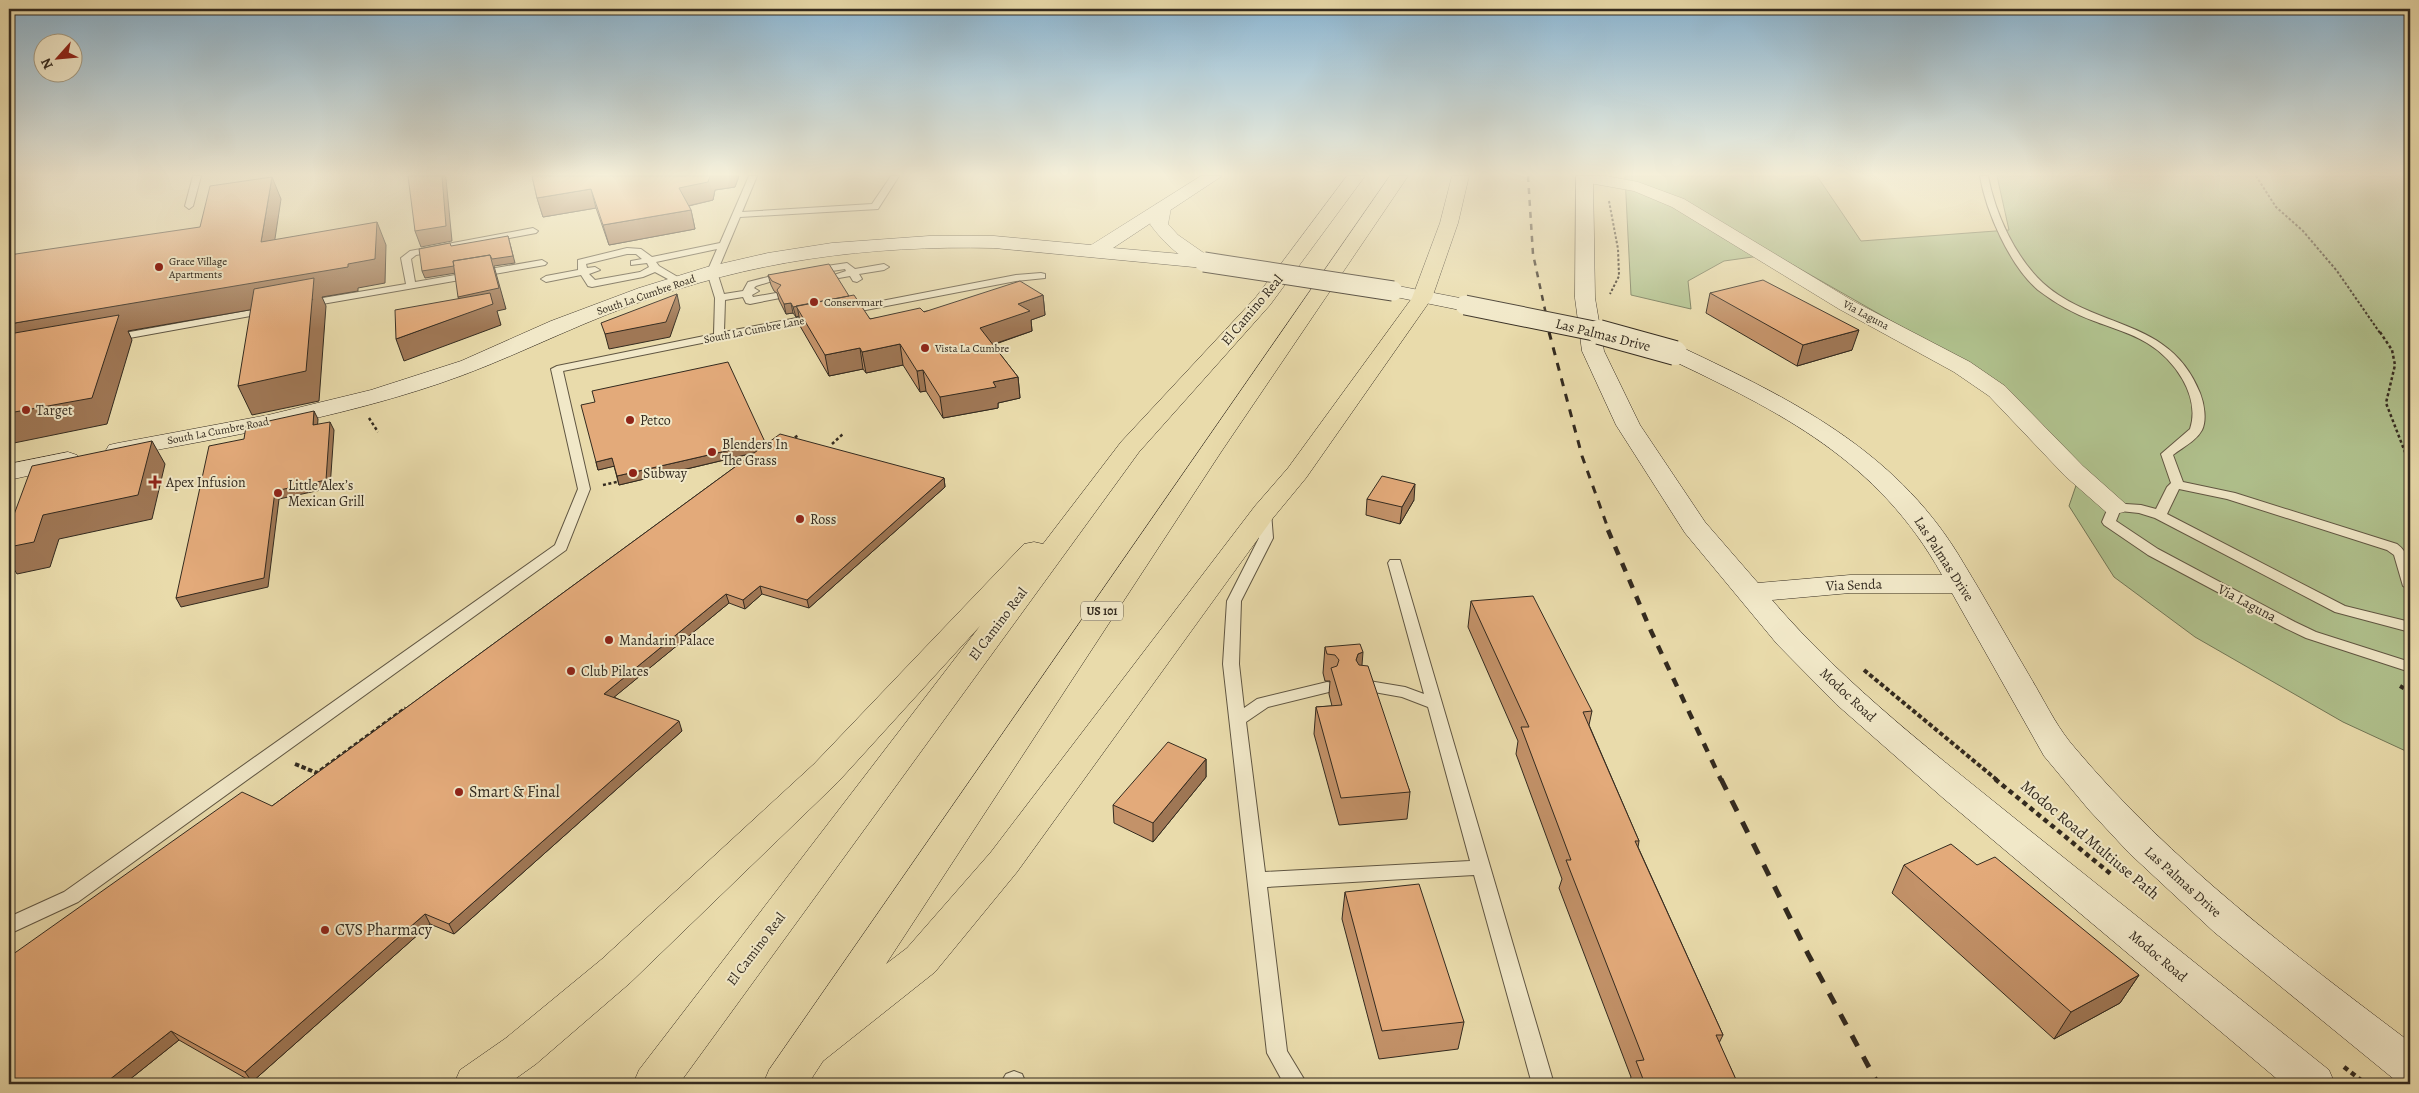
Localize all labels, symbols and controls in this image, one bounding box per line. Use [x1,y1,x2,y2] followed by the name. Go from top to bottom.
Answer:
[32,32,82,82] north arrow
[36,55,58,73] text: N
[168,254,227,282] place label: Grace Village Apartments
[153,261,165,273] marker: Grace Village Apartments
[1217,270,1288,349] street label: El Camino Real
[595,271,697,319] street label: South La Cumbre Road
[824,295,883,310] place label: Conservmart
[808,296,820,308] marker: Conservmart
[1840,296,1892,334] street label: Via Laguna
[702,313,806,347] street label: South La Cumbre Lane
[1553,314,1653,356] street label: Las Palmas Drive
[934,341,1009,356] place label: Vista La Cumbre
[919,342,931,354] marker: Vista La Cumbre
[36,401,73,420] place label: Target
[20,404,32,416] marker: Target
[640,411,671,430] place label: Petco
[166,414,270,448] street label: South La Cumbre Road
[624,414,636,426] marker: Petco
[722,435,788,470] place label: Blenders In The Grass
[706,446,718,458] marker: Blenders In The Grass
[643,464,688,483] place label: Subway
[627,467,639,479] marker: Subway
[165,473,246,492] place label: Apex Infusion
[148,475,162,489] marker: Apex Infusion
[288,476,365,511] place label: Little Alex’s Mexican Grill
[272,487,284,499] marker: Little Alex’s Mexican Grill
[810,510,836,529] place label: Ross
[794,513,806,525] marker: Ross
[1910,513,1978,605] street label: Las Palmas Drive
[1825,575,1883,596] street label: Via Senda
[2214,579,2280,627] street label: Via Laguna
[964,583,1032,665] street label: El Camino Real
[1081,602,1123,620] road number: US 101
[619,631,715,650] place label: Mandarin Palace
[603,634,615,646] marker: Mandarin Palace
[581,662,649,681] place label: Club Pilates
[1816,664,1881,726] street label: Modoc Road
[565,665,577,677] marker: Club Pilates
[2016,775,2164,905] street label: Modoc Road Multiuse Path
[469,781,560,803] place label: Smart & Final
[453,786,465,798] marker: Smart & Final
[2140,842,2226,922] street label: Las Palmas Drive
[722,908,790,990] street label: El Camino Real
[335,919,433,941] place label: CVS Pharmacy
[319,924,331,936] marker: CVS Pharmacy
[2125,926,2192,986] street label: Modoc Road

